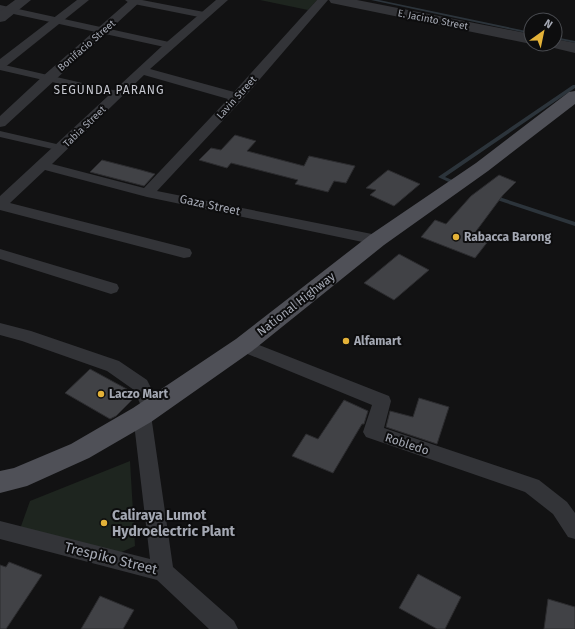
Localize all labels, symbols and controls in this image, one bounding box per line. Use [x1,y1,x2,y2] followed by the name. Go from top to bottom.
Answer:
[397,7,469,33] street label: E. Jacinto Street
[523,12,563,52] north arrow
[55,17,118,74] street label: Bonifacio Street
[542,17,555,31] text: N
[214,73,259,122] street label: Lavin Street
[53,83,165,97] district label: SEGUNDA PARANG
[61,103,109,150] street label: Tabia Street
[178,192,242,218] street label: Gaza Street
[464,230,551,244] place label: Rabacca Barong
[451,232,461,242] marker: Rabacca Barong
[254,269,338,339] street label: National Highway
[353,334,402,348] place label: Alfamart
[341,336,351,346] marker: Alfamart
[109,387,168,401] place label: Laczo Mart
[96,389,106,399] marker: Laczo Mart
[383,430,431,458] street label: Robledo
[112,507,236,540] place label: Caliraya Lumot Hydroelectric Plant
[99,518,109,528] marker: Caliraya Lumot Hydroelectric Plant
[63,539,160,578] street label: Trespiko Street

